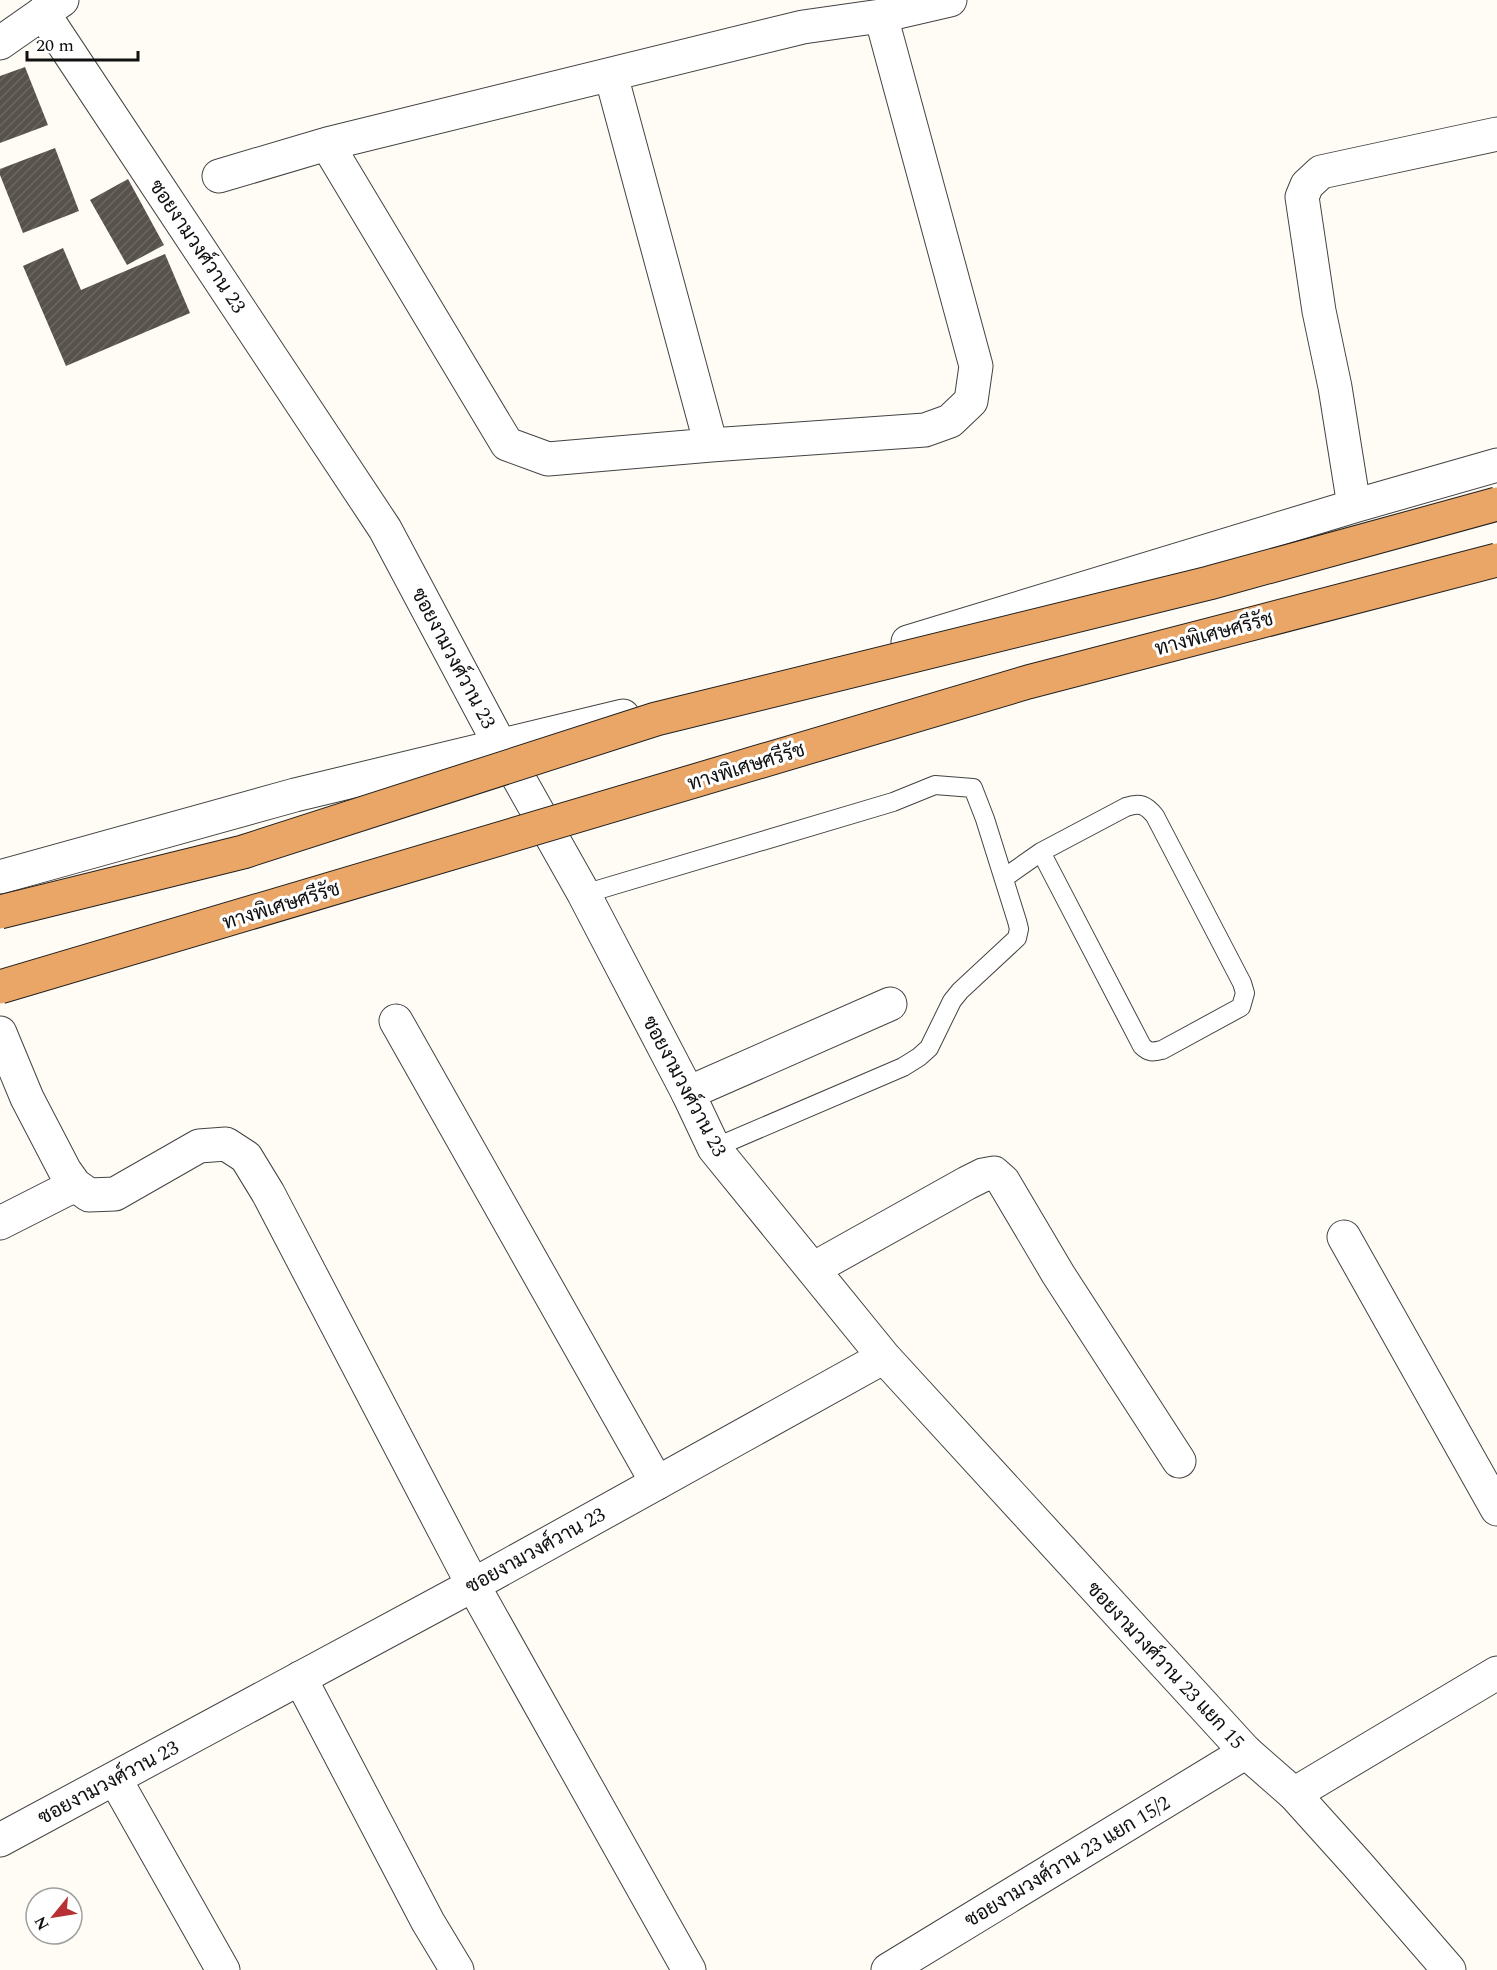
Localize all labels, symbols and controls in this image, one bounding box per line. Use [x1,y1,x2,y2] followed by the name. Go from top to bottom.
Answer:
[27,24,138,62] scale bar
[36,32,74,59] text: 20 m
[141,174,253,319] street label: ซอยงามวงศ์วาน 23
[403,583,503,734] street label: ซอยงามวงศ์วาน 23
[1152,604,1277,664] street label: ทางพิเศษศรีรัช
[684,735,809,799] street label: ทางพิเศษศรีรัช
[219,874,344,938] street label: ทางพิเศษศรีรัช
[634,1011,734,1162] street label: ซอยงามวงศ์วาน 23
[460,1500,611,1602] street label: ซอยงามวงศ์วาน 23
[1079,1575,1251,1756] street label: ซอยงามวงศ์วาน 23 แยก 15
[33,1733,184,1833] street label: ซอยงามวงศ์วาน 23
[959,1788,1176,1935] street label: ซอยงามวงศ์วาน 23 แยก 15/2
[24,1886,84,1946] north arrow
[28,1911,56,1935] text: N

